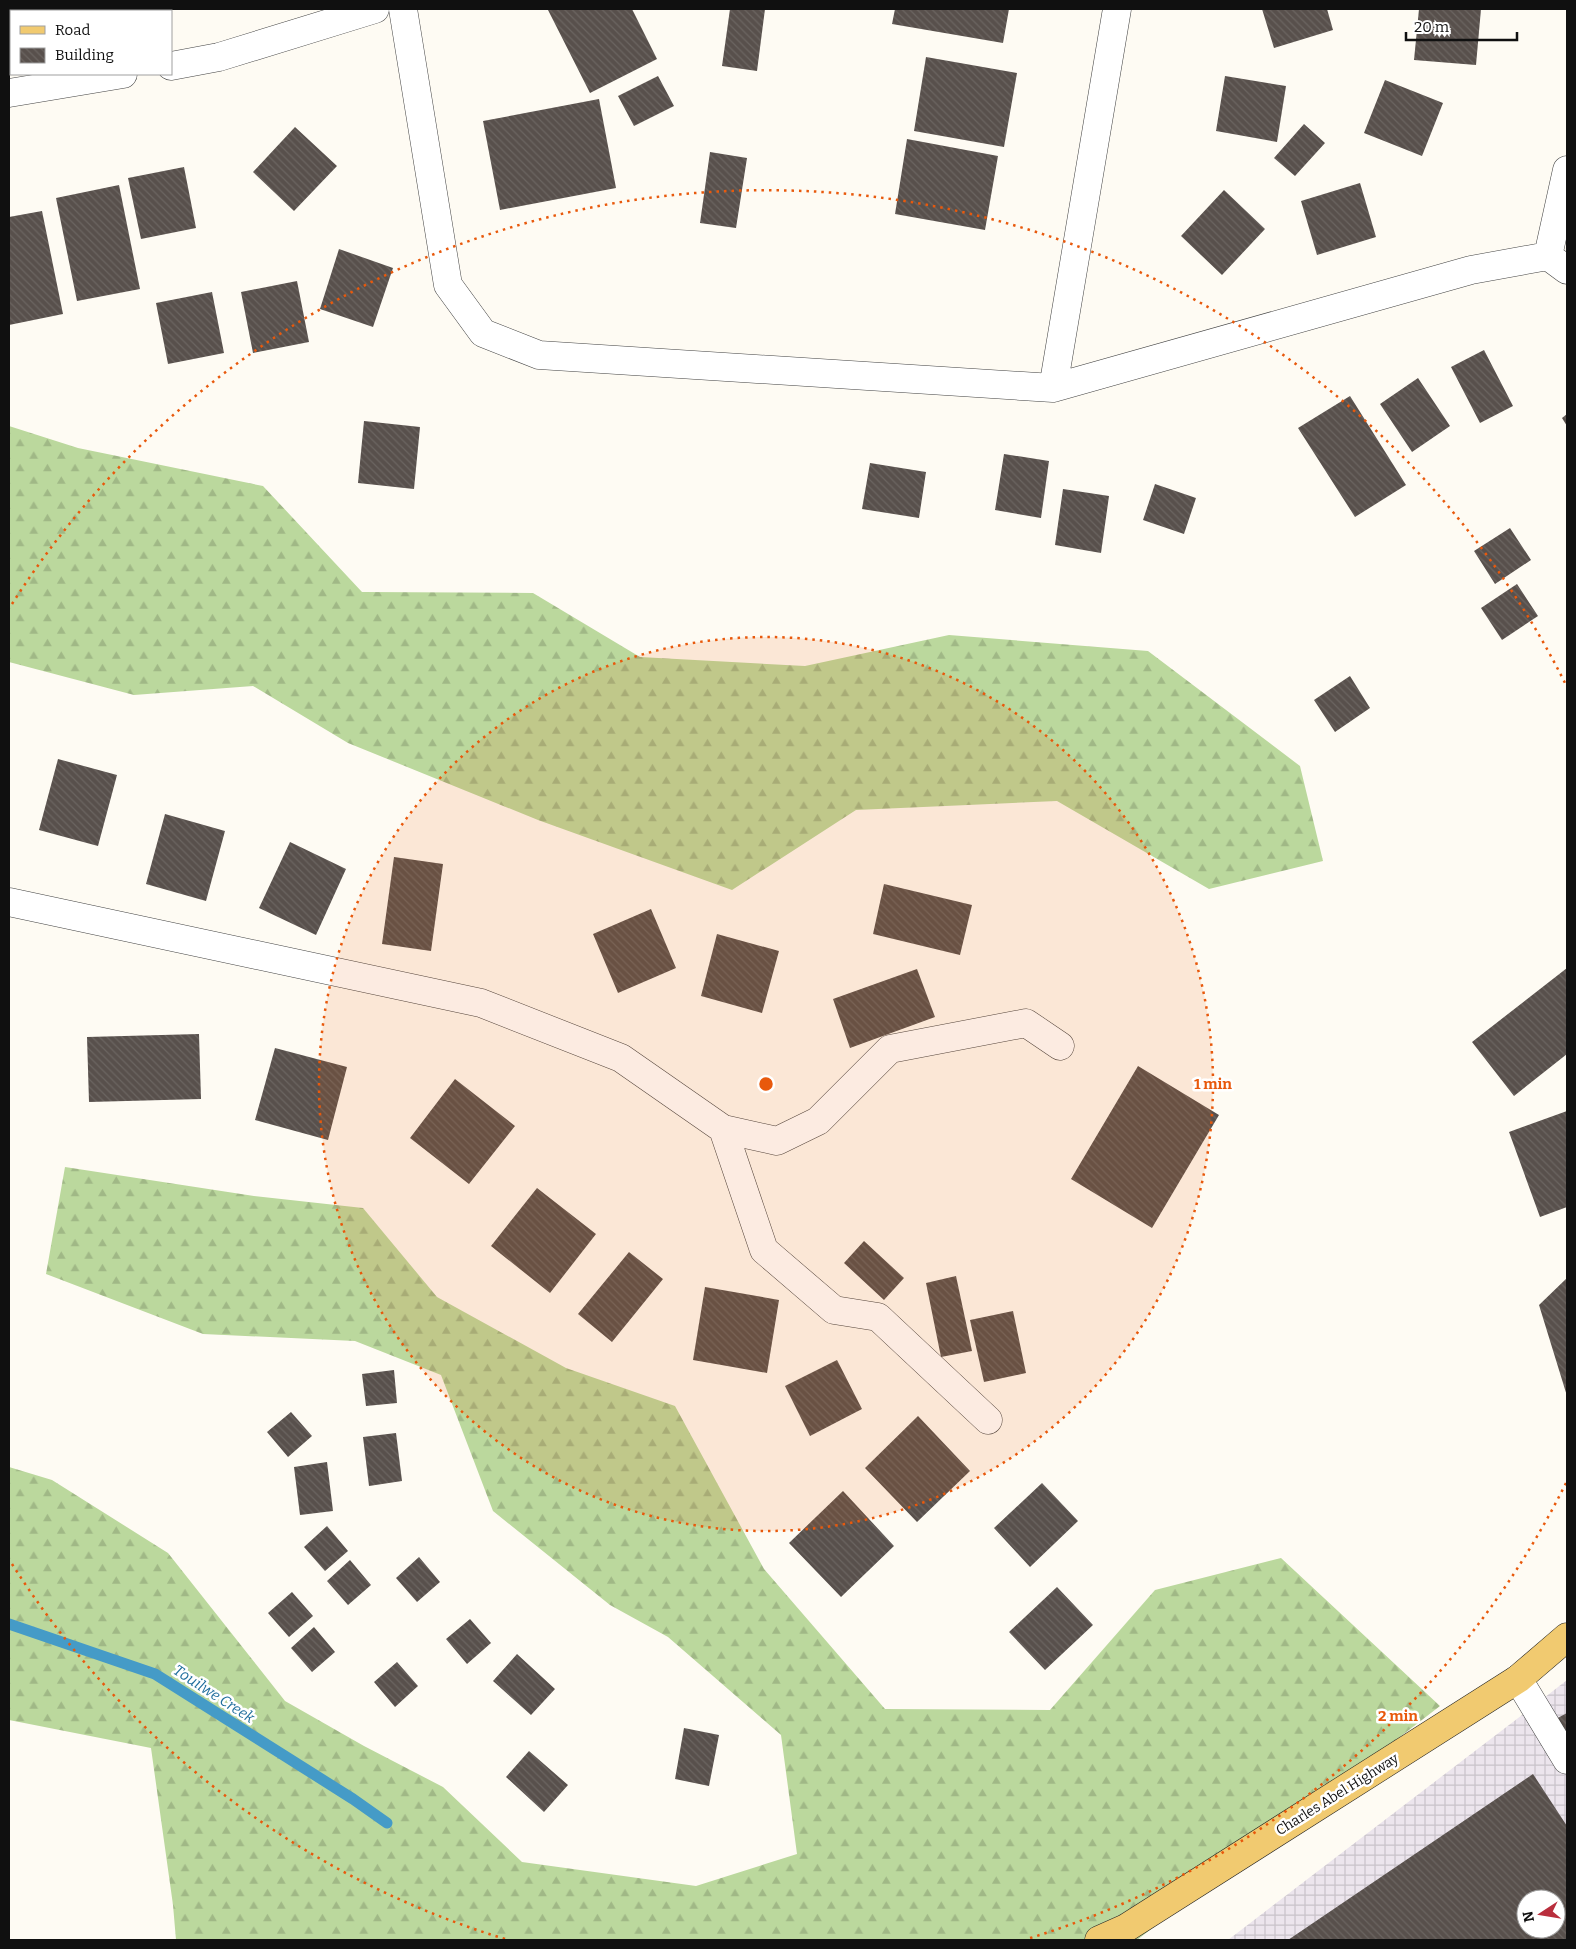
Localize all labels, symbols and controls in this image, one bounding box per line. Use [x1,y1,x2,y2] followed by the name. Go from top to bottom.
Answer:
[10,10,172,75] legend
[1406,10,1517,42] scale bar
[1414,18,1450,36] text: 20 m
[55,21,90,39] text: Road
[55,46,114,64] text: Building
[757,1075,775,1093] centre of rings
[1194,1075,1232,1093] text: 1 min
[170,1661,259,1727] water label: Touilwe Creek
[1378,1707,1418,1725] text: 2 min
[1273,1749,1402,1839] street label: Charles Abel Highway
[1516,1889,1566,1939] north arrow
[1519,1909,1538,1924] text: N

